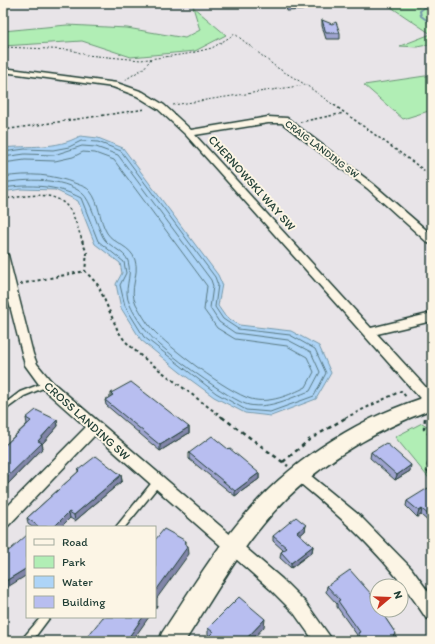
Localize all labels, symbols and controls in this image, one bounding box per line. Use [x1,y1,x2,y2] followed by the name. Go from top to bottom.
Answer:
[282,117,362,181] street label: CRAIG LANDING SW
[206,133,298,233] street label: CHERNOWSKI WAY SW
[41,379,133,463] street label: CROSS LANDING SW
[26,526,156,618] legend
[62,535,88,549] text: Road
[62,555,86,569] text: Park
[62,575,93,589] text: Water
[369,578,409,618] north arrow
[391,589,405,601] text: N
[62,595,106,609] text: Building

